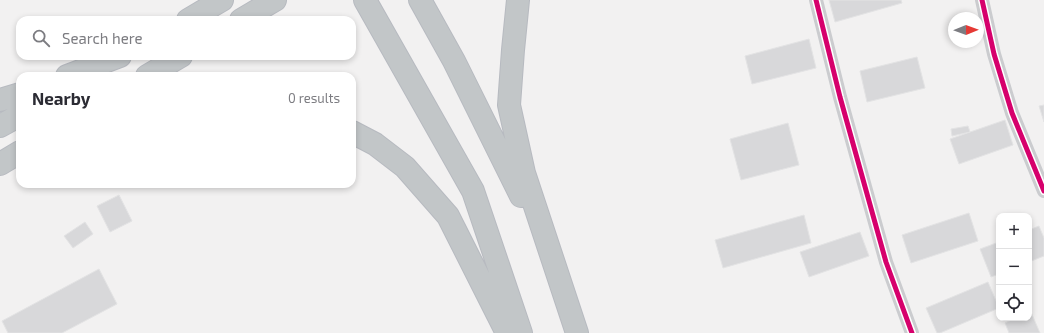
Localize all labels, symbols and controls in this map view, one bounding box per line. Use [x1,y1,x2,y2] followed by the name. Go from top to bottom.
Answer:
[948,12,984,48] north arrow
[16,16,356,60] search box
[30,27,52,49] icon: search
[62,29,143,47] text: Search here
[32,88,90,108] text: Nearby
[288,90,340,106] text: 0 results
[996,213,1032,321] map controls
[996,213,1032,249] button: +
[996,249,1032,285] button: −
[996,285,1032,321] button: locate

